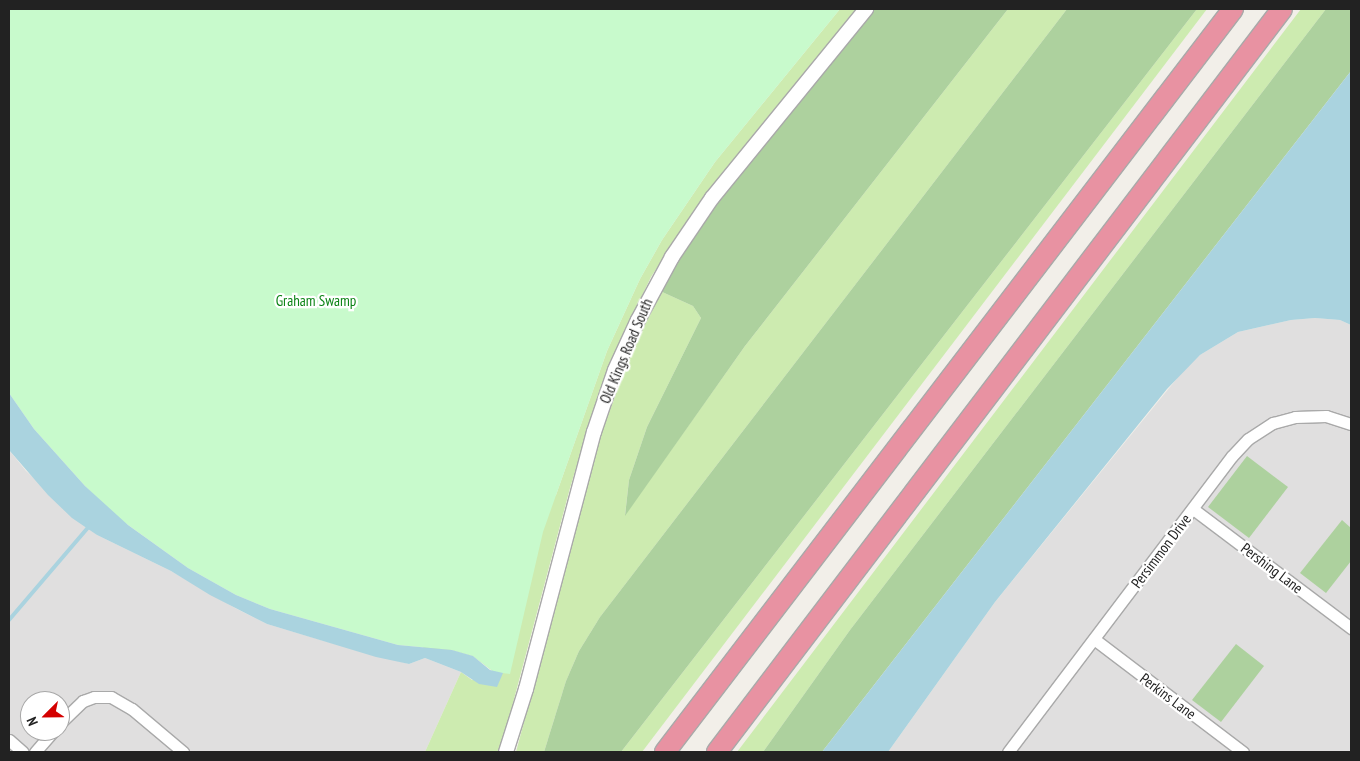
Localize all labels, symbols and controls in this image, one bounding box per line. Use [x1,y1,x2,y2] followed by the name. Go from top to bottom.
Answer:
[276,292,356,310] park label: Graham Swamp
[596,296,656,406] street label: Old Kings Road South
[1127,510,1195,592] street label: Persimmon Drive
[1238,539,1306,597] street label: Pershing Lane
[1136,669,1200,723] street label: Perkins Lane
[20,691,70,741] north arrow
[22,714,42,728] text: N

